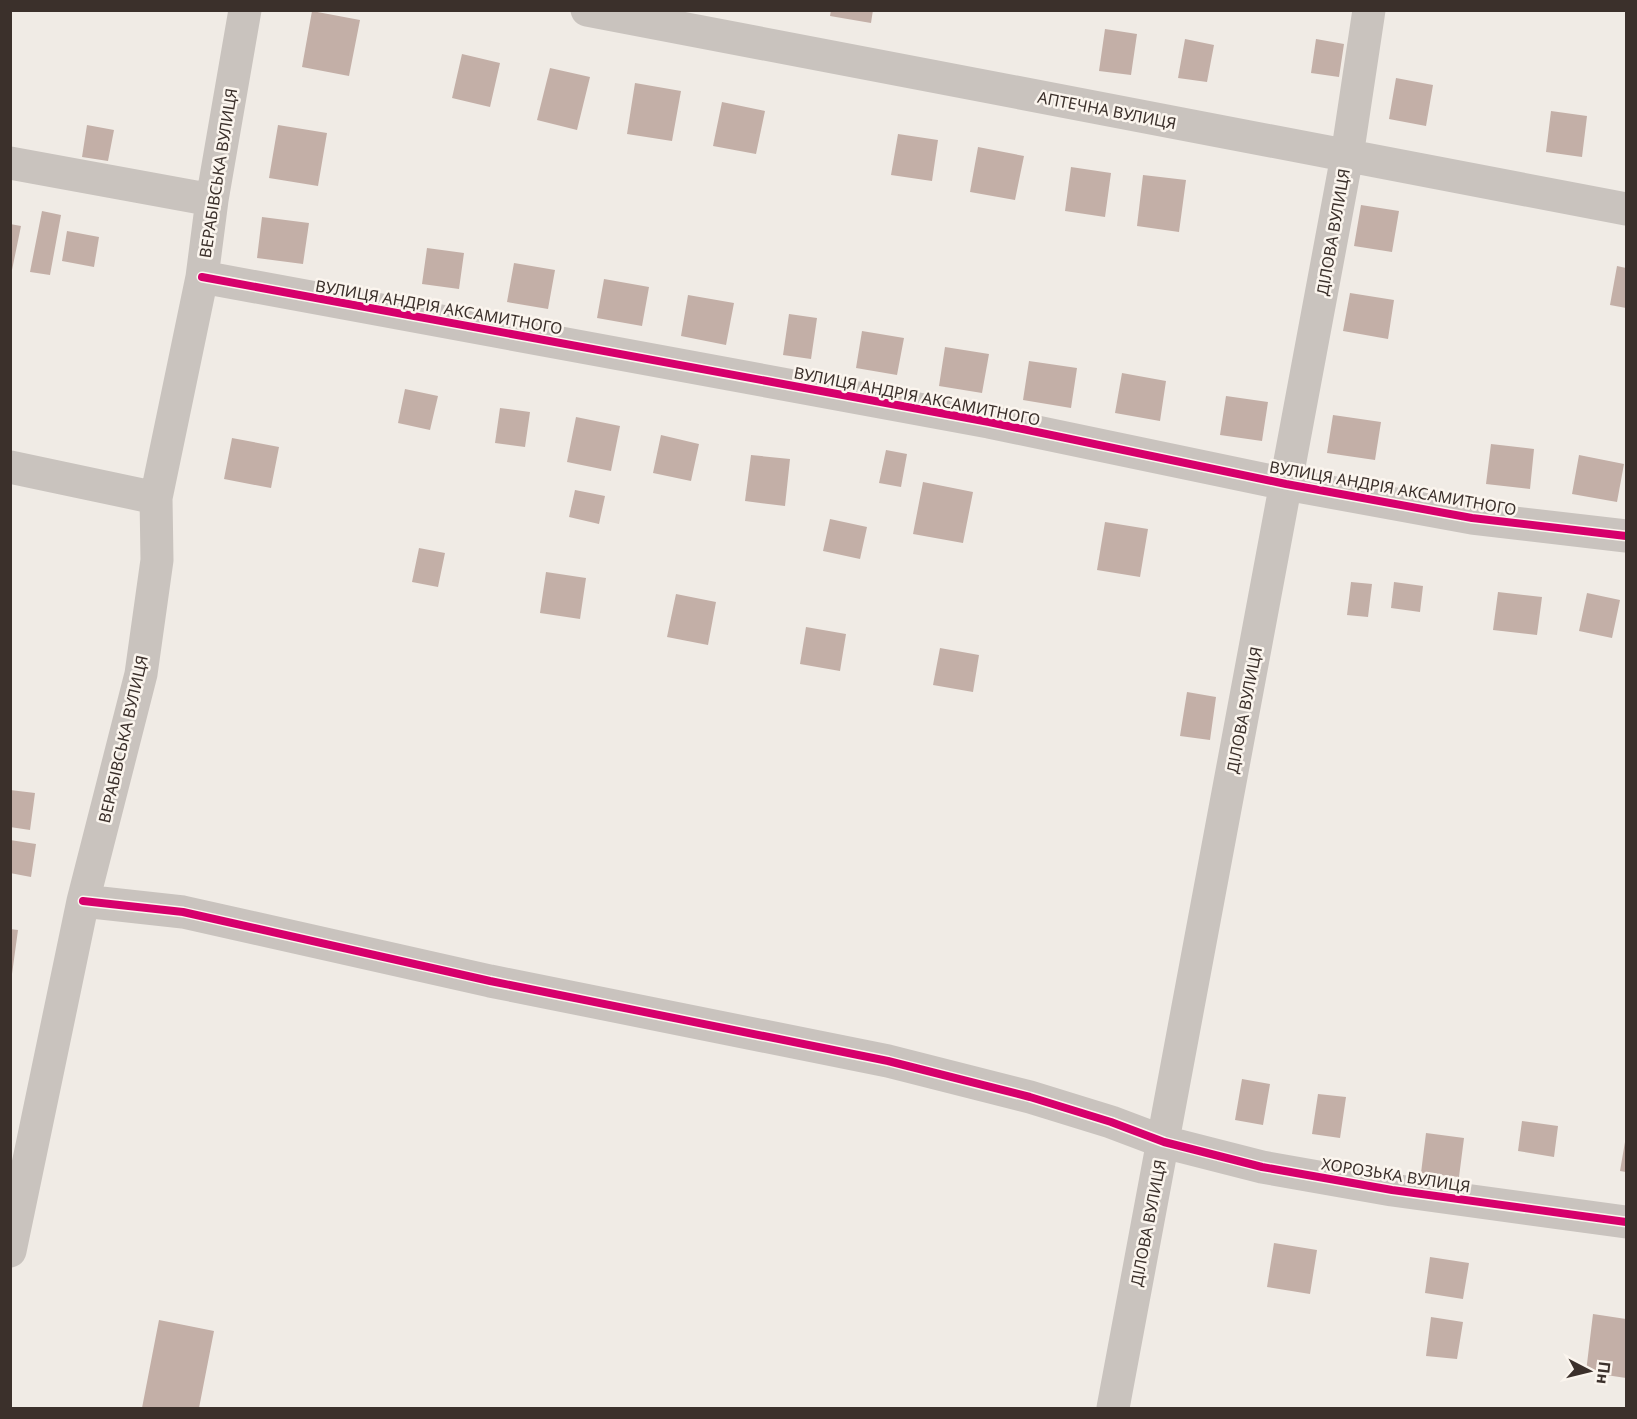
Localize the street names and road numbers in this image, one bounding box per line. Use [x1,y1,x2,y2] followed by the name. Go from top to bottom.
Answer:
[1036,86,1178,134] street label: АПТЕЧНА ВУЛИЦЯ
[194,87,242,259] street label: ВЕРАБІВСЬКА ВУЛИЦЯ
[1311,167,1355,297] street label: ДІЛОВА ВУЛИЦЯ
[314,274,564,340] street label: ВУЛИЦЯ АНДРІЯ АКСАМИТНОГО
[792,361,1042,431] street label: ВУЛИЦЯ АНДРІЯ АКСАМИТНОГО
[1268,455,1518,521] street label: ВУЛИЦЯ АНДРІЯ АКСАМИТНОГО
[1221,645,1267,775] street label: ДІЛОВА ВУЛИЦЯ
[93,653,153,825] street label: ВЕРАБІВСЬКА ВУЛИЦЯ
[1320,1152,1472,1198] street label: ХОРОЗЬКА ВУЛИЦЯ
[1125,1158,1171,1288] street label: ДІЛОВА ВУЛИЦЯ

